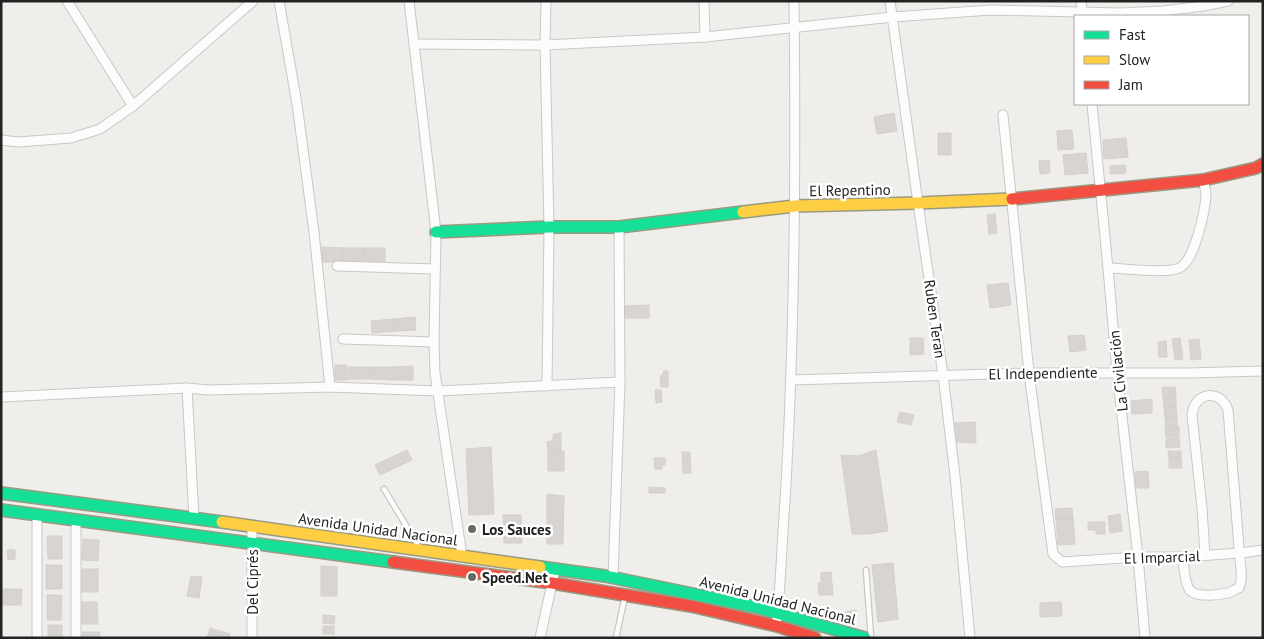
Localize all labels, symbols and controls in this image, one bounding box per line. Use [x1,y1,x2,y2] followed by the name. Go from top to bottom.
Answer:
[1074,15,1249,105] legend
[1119,25,1146,44] text: Fast
[1119,50,1150,69] text: Slow
[1118,75,1143,94] text: Jam
[809,180,891,200] street label: El Repentino
[920,279,950,359] street label: Ruben Teran
[1104,329,1132,413] street label: La Civilación
[988,363,1098,383] street label: El Independiente
[297,508,459,550] street label: Avenida Unidad Nacional
[482,520,551,539] place label: Los Sauces
[466,523,478,535] marker: Los Sauces
[1124,546,1201,568] street label: El Imparcial
[243,549,262,615] street label: Del Ciprés
[482,568,548,587] place label: Speed.Net
[466,571,478,583] marker: Speed.Net
[698,571,859,629] street label: Avenida Unidad Nacional

